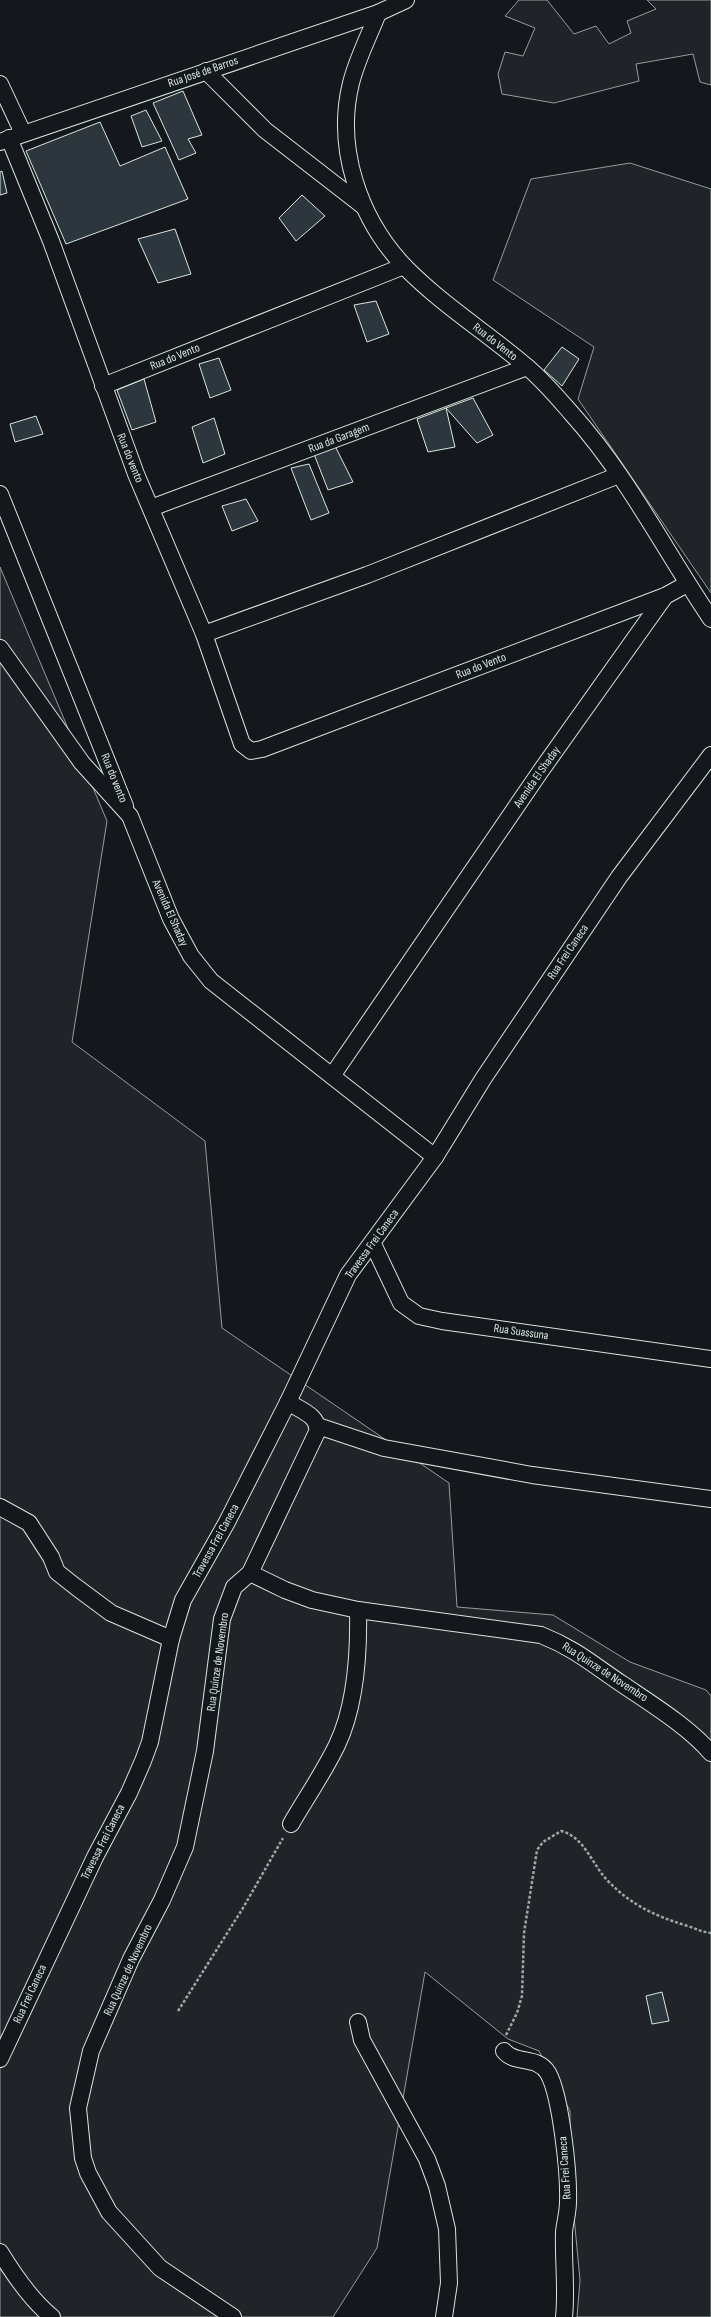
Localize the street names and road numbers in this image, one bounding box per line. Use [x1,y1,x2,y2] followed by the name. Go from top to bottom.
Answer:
[166,53,240,91] street label: Rua José de Barros
[470,320,520,364] street label: Rua do Vento
[148,340,202,374] street label: Rua do Vento
[306,419,372,457] street label: Rua da Garagem
[113,431,147,485] street label: Rua do vento
[454,650,508,682] street label: Rua do Vento
[510,743,564,811] street label: Avenida El Shaday
[97,751,131,805] street label: Rua do vento
[148,876,192,949] street label: Avenida El Shaday
[544,921,592,982] street label: Rua Frei Caneca
[342,1206,402,1282] street label: Travessa Frei Caneca
[493,1321,550,1343] street label: Rua Suassuna
[189,1501,243,1581] street label: Travessa Frei Caneca
[204,1612,232,1712] street label: Rua Quinze de Novembro
[559,1639,651,1705] street label: Rua Quinze de Novembro
[78,1802,129,1882] street label: Travessa Frei Caneca
[100,1922,156,2018] street label: Rua Quinze de Novembro
[10,1962,50,2026] street label: Rua Frei Caneca
[555,2136,575,2200] street label: Rua Frei Caneca

